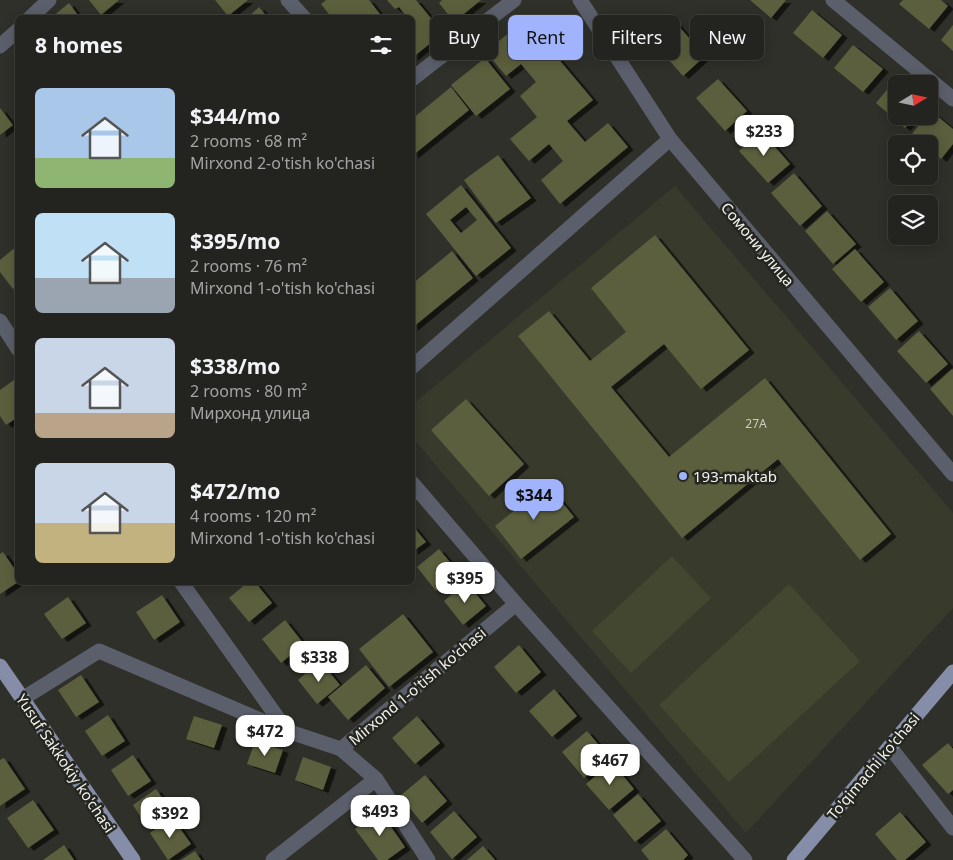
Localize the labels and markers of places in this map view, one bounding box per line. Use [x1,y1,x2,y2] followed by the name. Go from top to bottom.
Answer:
[734,114,794,157] pin: $233
[693,466,777,486] place label: 193-maktab
[677,470,689,482] marker: 193-maktab
[504,478,564,521] pin: $344
[435,562,495,604] pin: $395
[289,640,349,683] pin: $338
[235,714,295,757] pin: $472
[580,744,640,786] pin: $467
[350,794,410,837] pin: $493
[140,796,200,839] pin: $392

